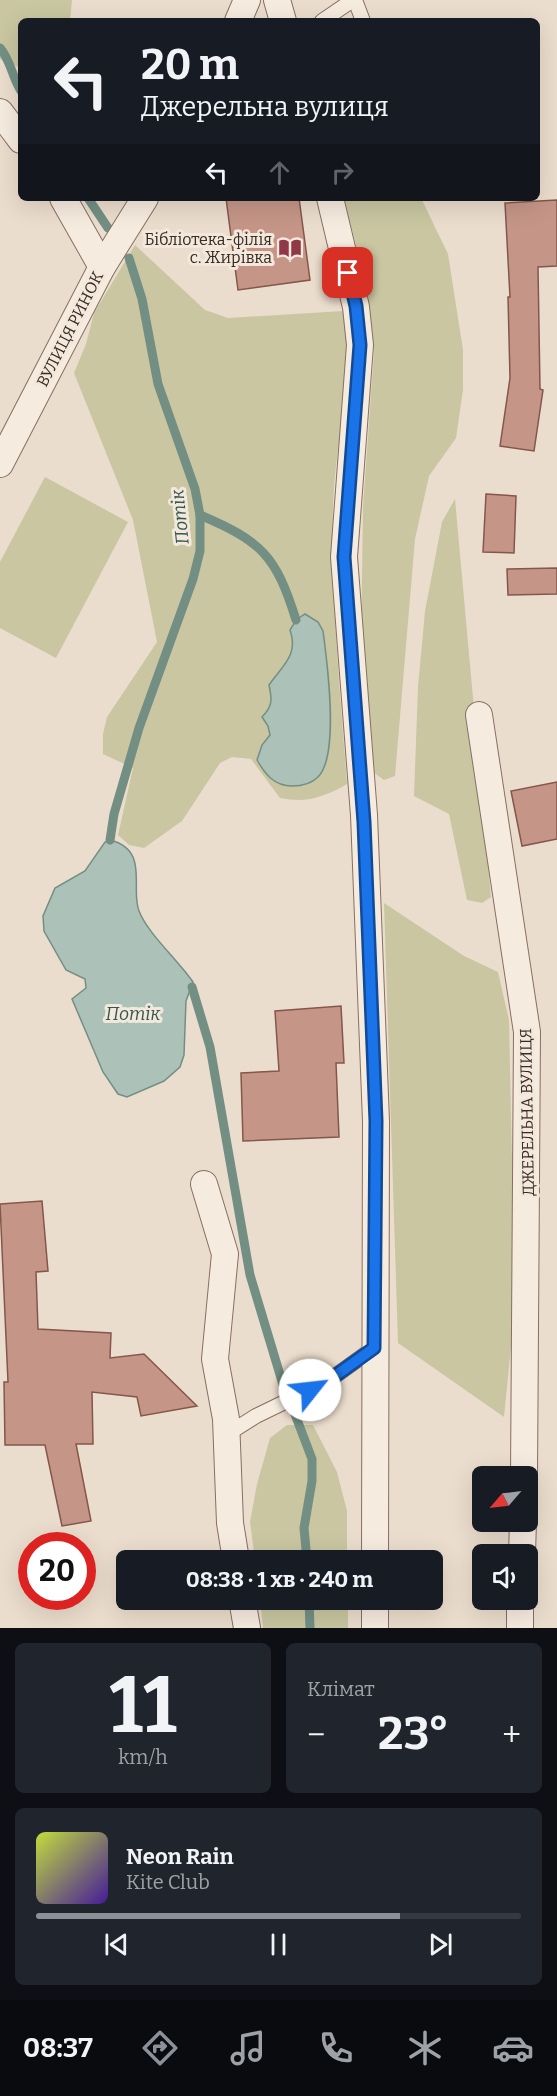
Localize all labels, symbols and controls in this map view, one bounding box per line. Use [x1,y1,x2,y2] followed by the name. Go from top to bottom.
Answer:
[141,40,239,90] text: 20 m
[42,42,120,120] icon: left
[141,91,389,123] text: Джерельна вулиця
[200,156,233,189] icon: left
[263,156,296,189] icon: ahead
[326,156,359,189] icon: right
[144,230,272,267] place label: Бібліотека-філія с. Жирівка
[277,235,303,261] library icon: Бібліотека-філія с. Жирівка
[322,247,373,298] pin
[331,256,364,289] icon: arrive
[33,267,108,390] street label: ВУЛИЦЯ РИНОК
[166,488,194,545] water label: Потік
[106,1003,161,1025] water label: Потік
[516,1028,538,1196] street label: ДЖЕРЕЛЬНА ВУЛИЦЯ
[278,1358,342,1422] position arrow
[472,1466,538,1532] north arrow
[472,1466,538,1610] map controls
[18,1532,96,1610] speed limit sign: 20
[472,1544,538,1610] button: sound
[186,1566,373,1593] text: 08:38 · 1 хв · 240 m
[109,1659,177,1753] text: 11
[307,1677,375,1701] text: Клімат
[378,1707,449,1761] text: 23°
[307,1715,325,1755] text: −
[502,1715,521,1755] text: +
[118,1745,168,1769] text: km/h
[126,1843,234,1870] text: Neon Rain
[126,1870,210,1894] text: Kite Club
[100,1928,133,1961] icon: previous
[262,1928,295,1961] icon: pause
[424,1928,457,1961] icon: next
[139,2027,181,2069] icon: directions
[227,2027,269,2069] icon: music
[315,2027,357,2069] icon: phone
[404,2027,446,2069] icon: climate
[492,2027,534,2069] icon: car
[23,2032,93,2064] text: 08:37

